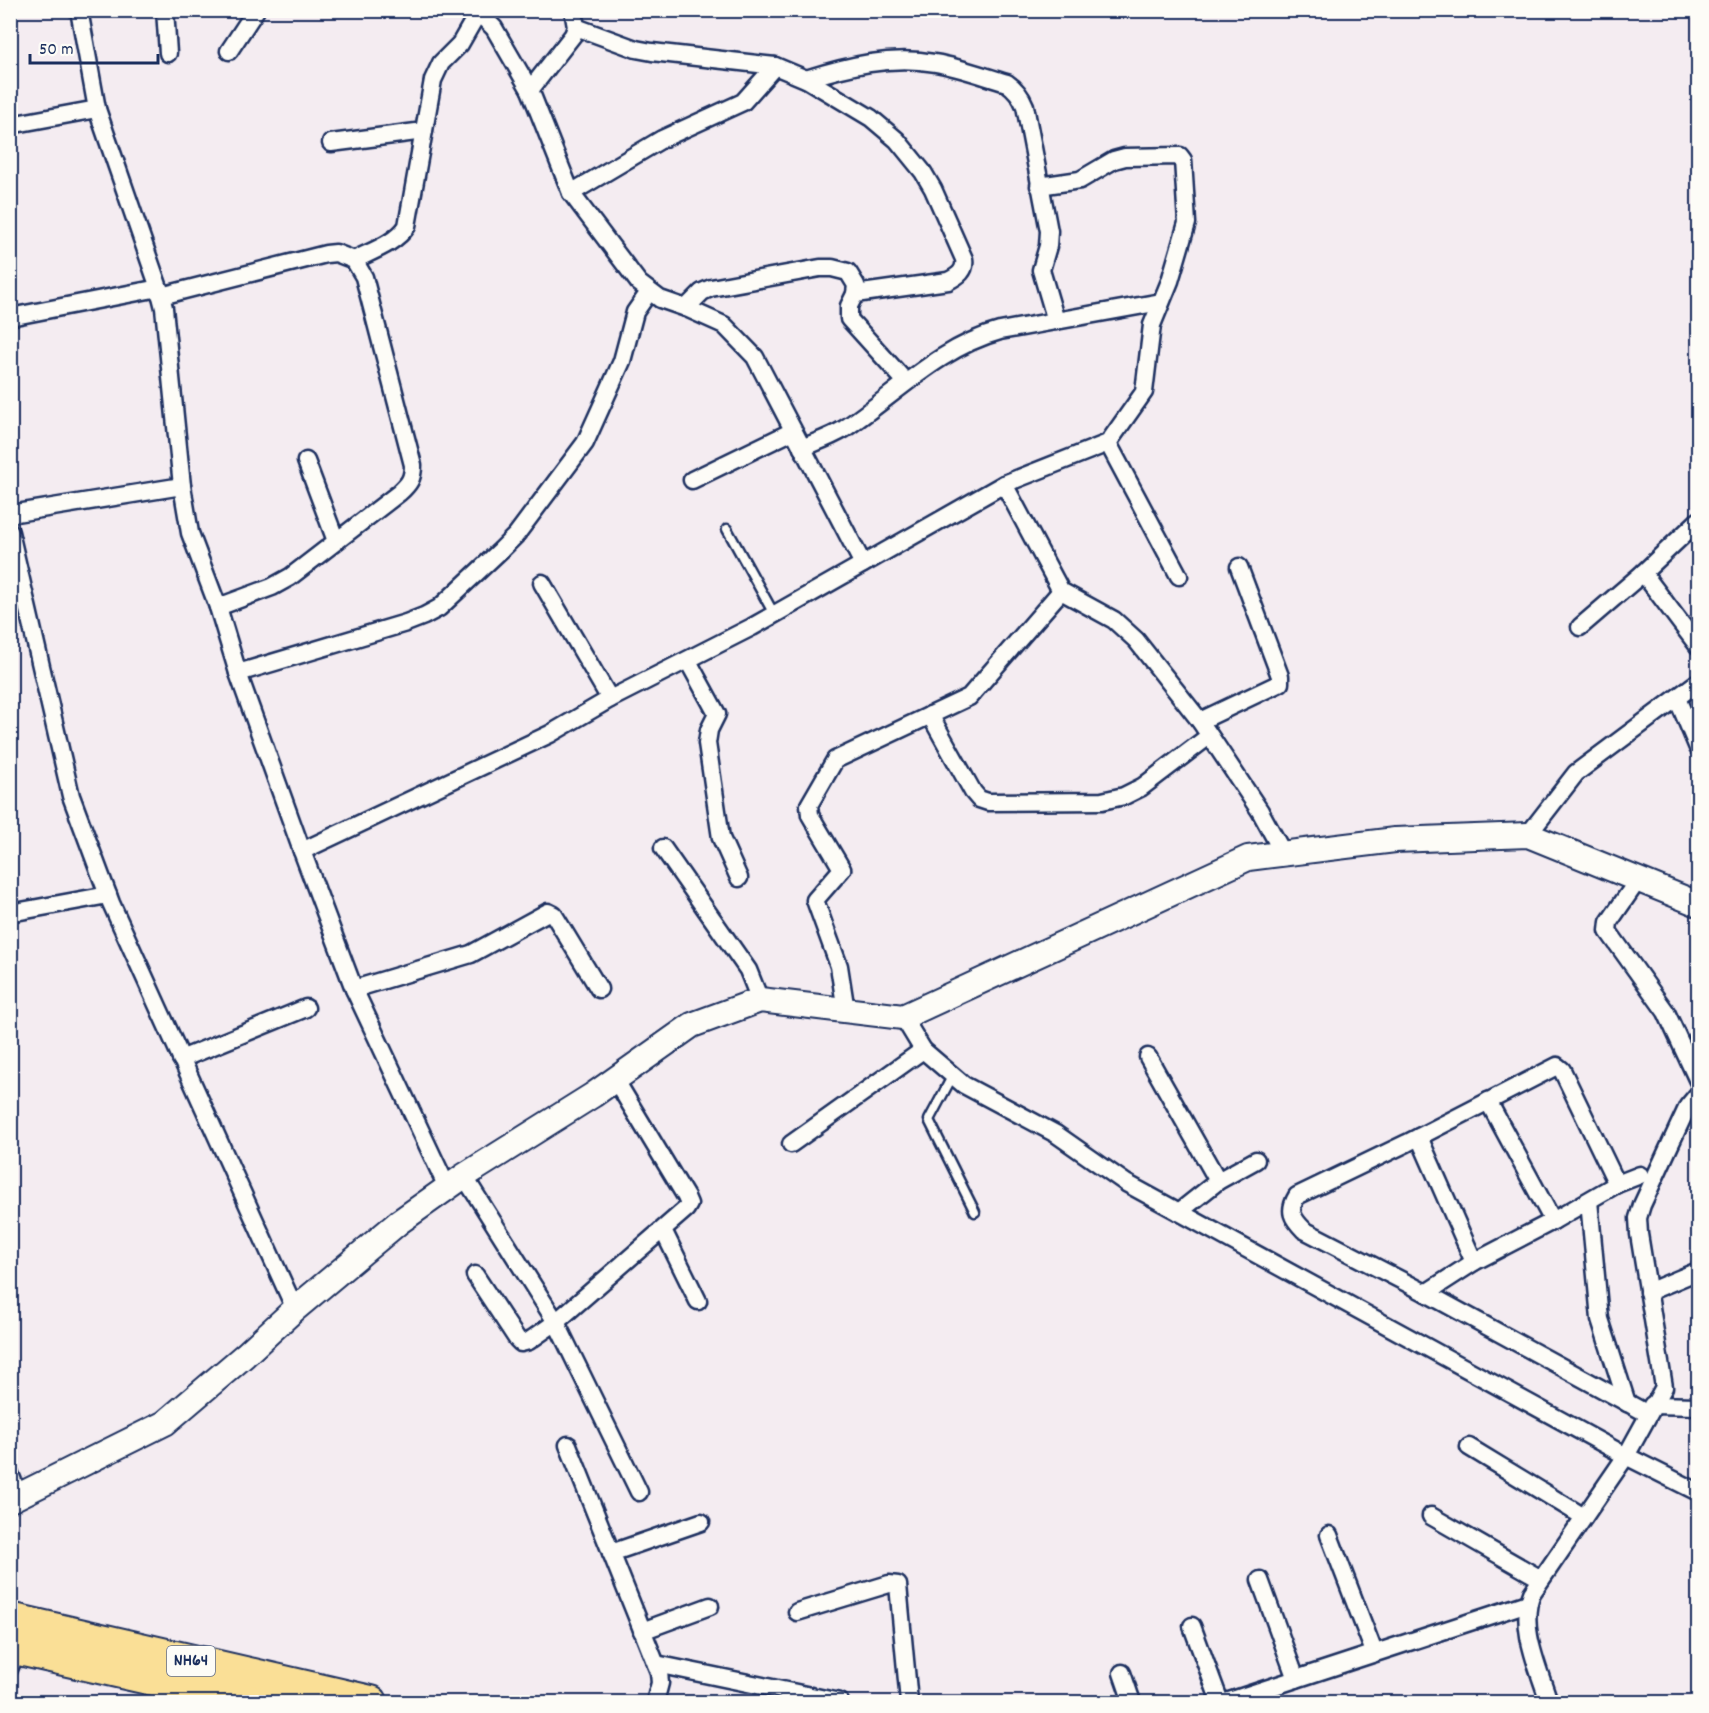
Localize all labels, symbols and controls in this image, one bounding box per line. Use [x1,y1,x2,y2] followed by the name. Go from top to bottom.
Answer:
[30,27,158,65] scale bar
[39,38,74,63] text: 50 m
[167,1646,215,1676] road number: NH64

